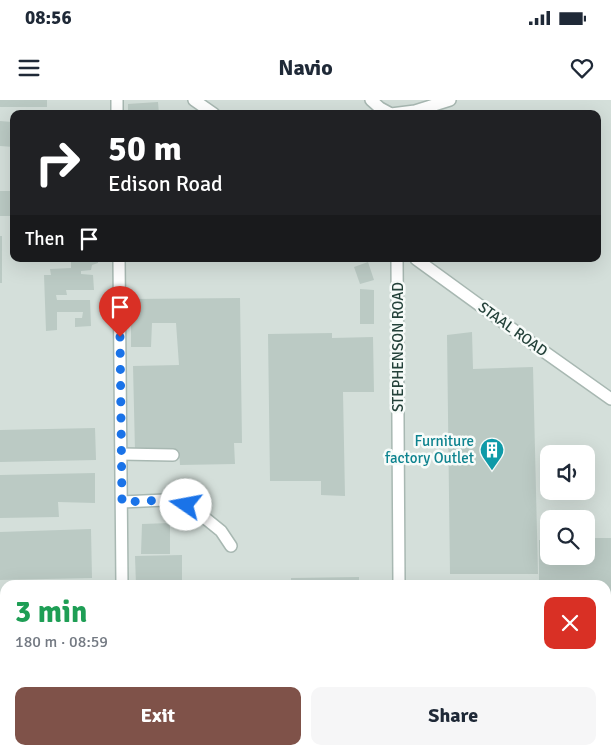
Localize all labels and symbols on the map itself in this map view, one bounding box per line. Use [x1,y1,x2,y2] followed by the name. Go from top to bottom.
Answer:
[389,282,407,412] street label: STEPHENSON ROAD
[99,286,141,337] pin
[475,298,551,360] street label: STAAL ROAD
[385,432,474,467] place label: Furniture factory Outlet
[479,437,505,471] building icon: Furniture factory Outlet
[159,478,211,530] position arrow

